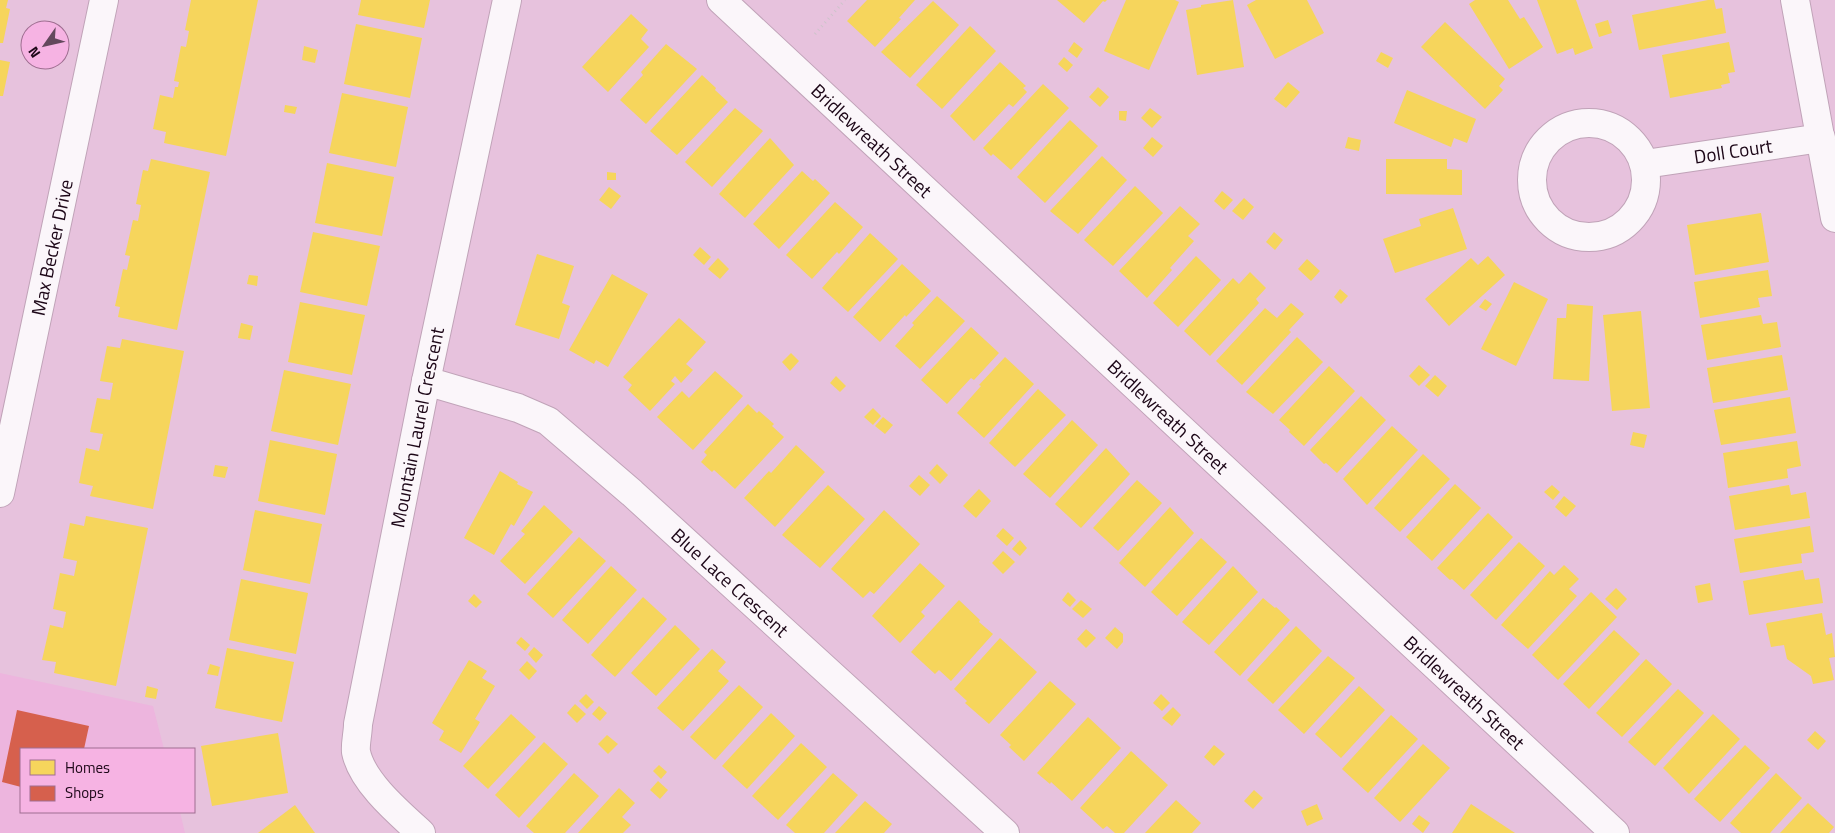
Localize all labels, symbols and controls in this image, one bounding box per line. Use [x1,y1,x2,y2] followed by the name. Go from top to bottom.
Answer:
[20,20,70,70] north arrow
[22,43,45,62] text: N
[805,76,939,204] street label: Bridlewreath Street
[1692,130,1774,171] street label: Doll Court
[23,176,80,318] street label: Max Becker Drive
[382,324,451,530] street label: Mountain Laurel Crescent
[1101,352,1236,480] street label: Bridlewreath Street
[665,521,796,644] street label: Blue Lace Crescent
[1398,628,1532,756] street label: Bridlewreath Street
[20,748,195,813] legend
[65,756,110,779] text: Homes
[65,781,104,804] text: Shops

